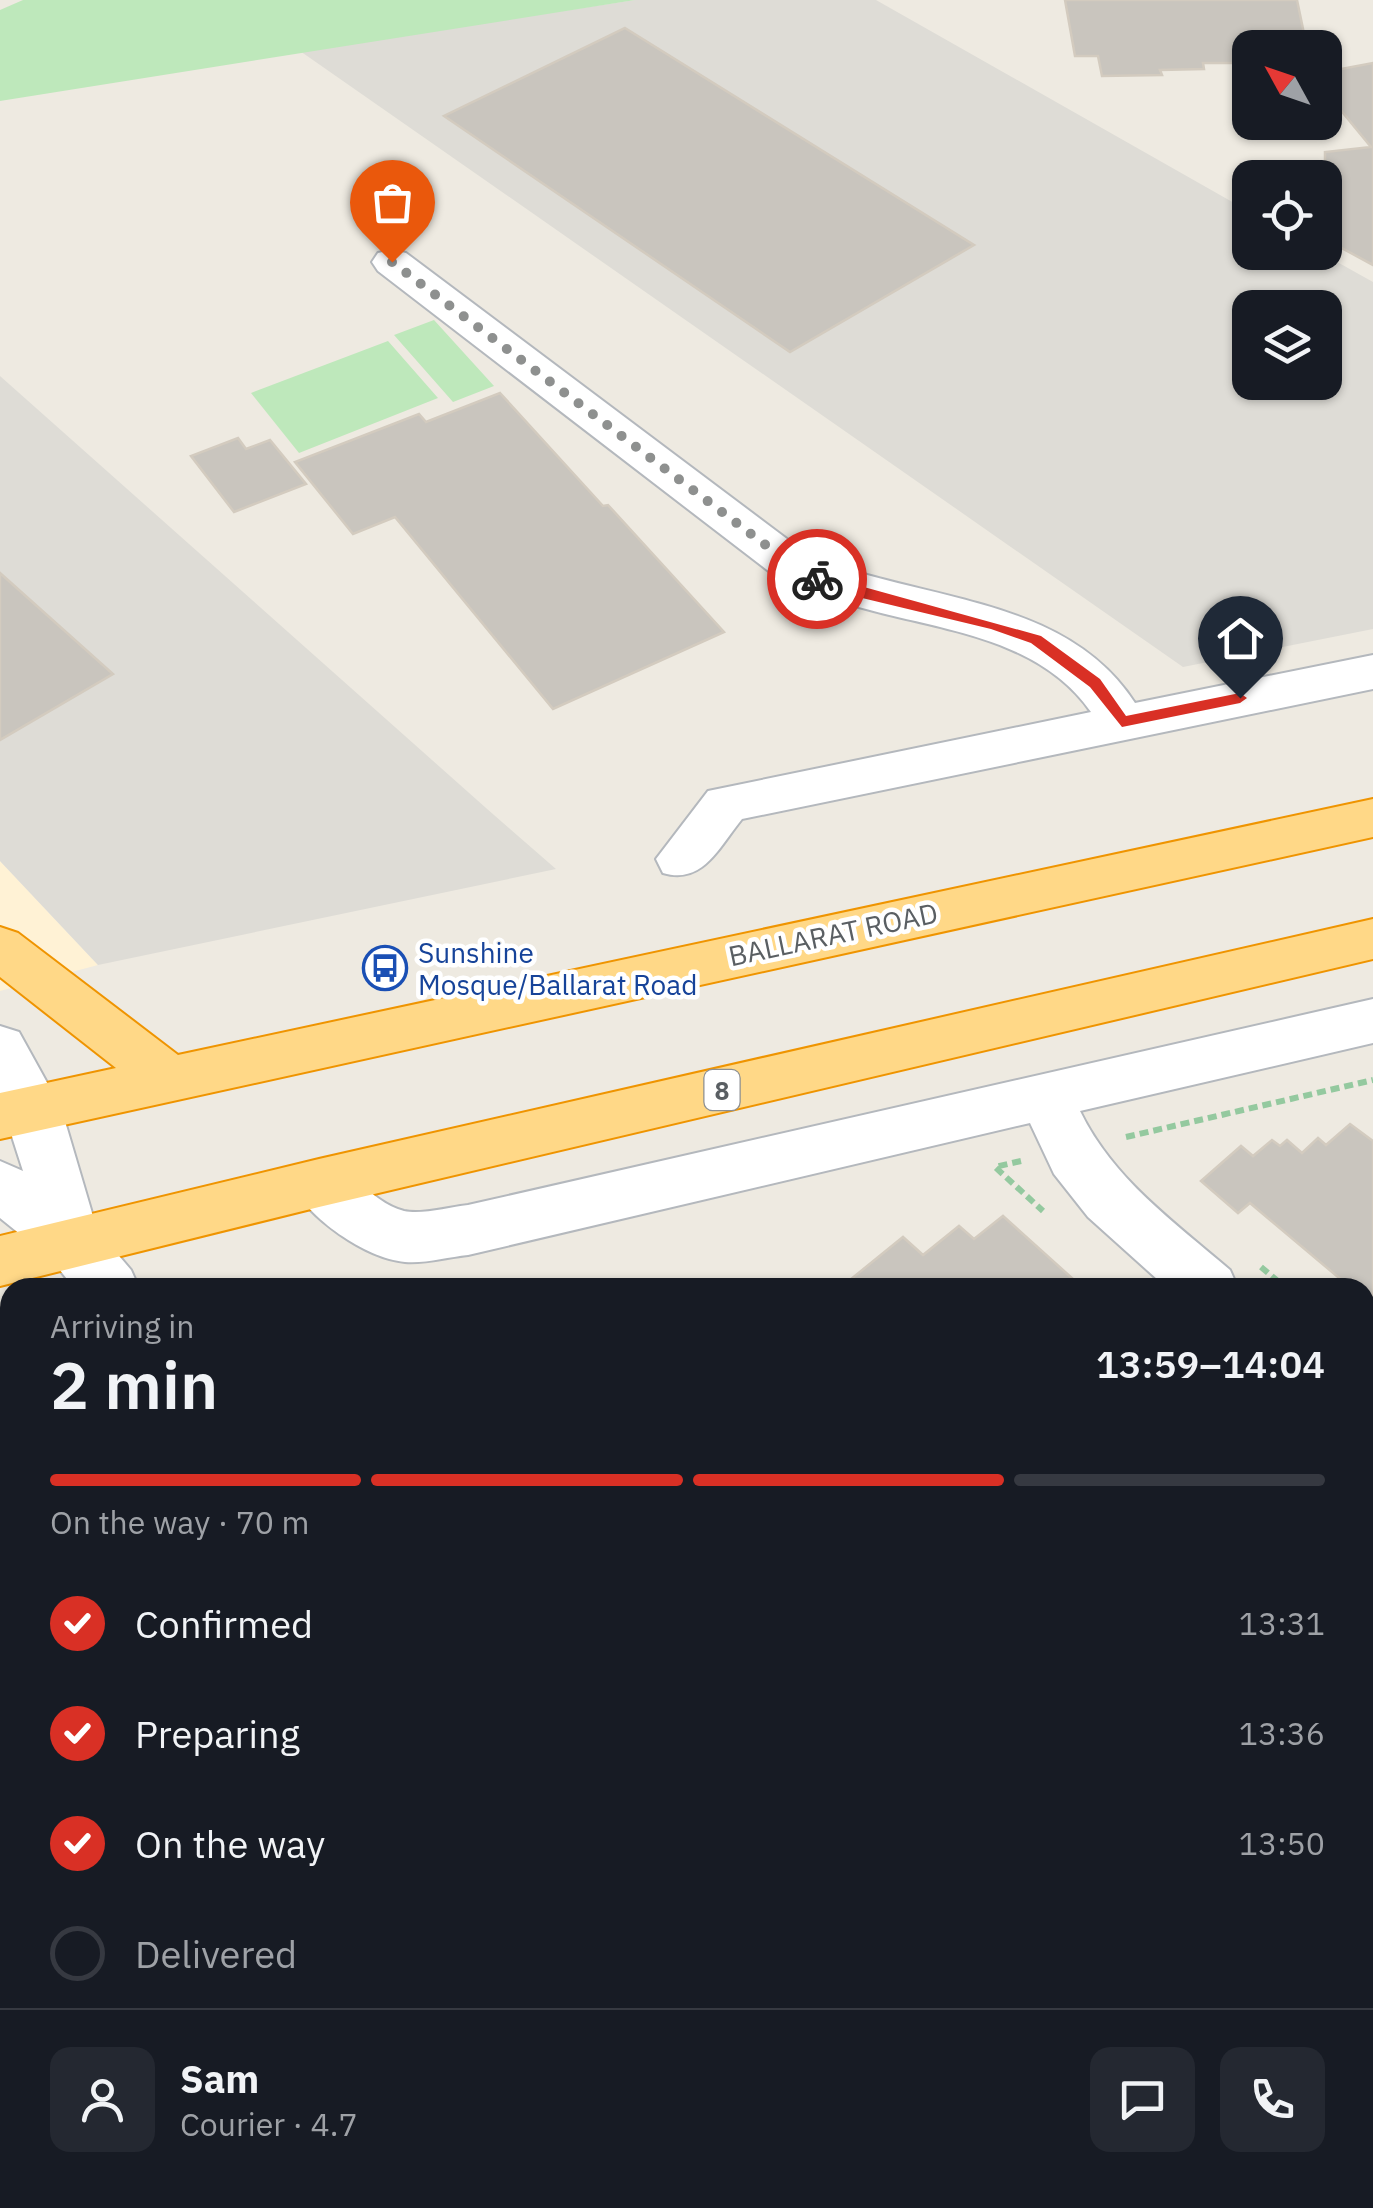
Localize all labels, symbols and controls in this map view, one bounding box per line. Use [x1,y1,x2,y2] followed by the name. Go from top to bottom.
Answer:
[1232,30,1342,140] north arrow
[1232,30,1342,400] map controls
[350,160,435,263] pin
[1232,160,1342,270] button: locate
[365,175,420,230] icon: bag
[1232,290,1342,400] button: layers
[767,529,867,629] courier
[790,552,845,607] icon: bike
[1198,596,1283,699] pin
[1213,611,1268,666] icon: home
[725,894,941,974] street label: BALLARAT ROAD
[418,934,698,1003] place label: Sunshine Mosque/Ballarat Road
[362,945,408,991] bus stop icon: Sunshine Mosque/Ballarat Road
[704,1070,740,1110] road number: 8
[50,1305,195,1347] text: Arriving in
[1096,1339,1325,1388] text: 13:59–14:04
[50,1342,218,1427] text: 2 min
[50,1501,310,1543] text: On the way · 70 m
[50,1596,105,1651] icon: check
[135,1599,313,1648] text: Confirmed
[1239,1602,1325,1644] text: 13:31
[50,1706,105,1761] icon: check
[135,1709,300,1758] text: Preparing
[1239,1712,1325,1754] text: 13:36
[50,1816,105,1871] icon: check
[135,1819,325,1868] text: On the way
[1239,1822,1325,1864] text: 13:50
[135,1929,297,1978] text: Delivered
[50,2047,155,2152] button: person
[1090,2047,1195,2152] button: chat
[1220,2047,1325,2152] button: phone
[180,2054,259,2103] text: Sam
[180,2103,358,2145] text: Courier · 4.7

